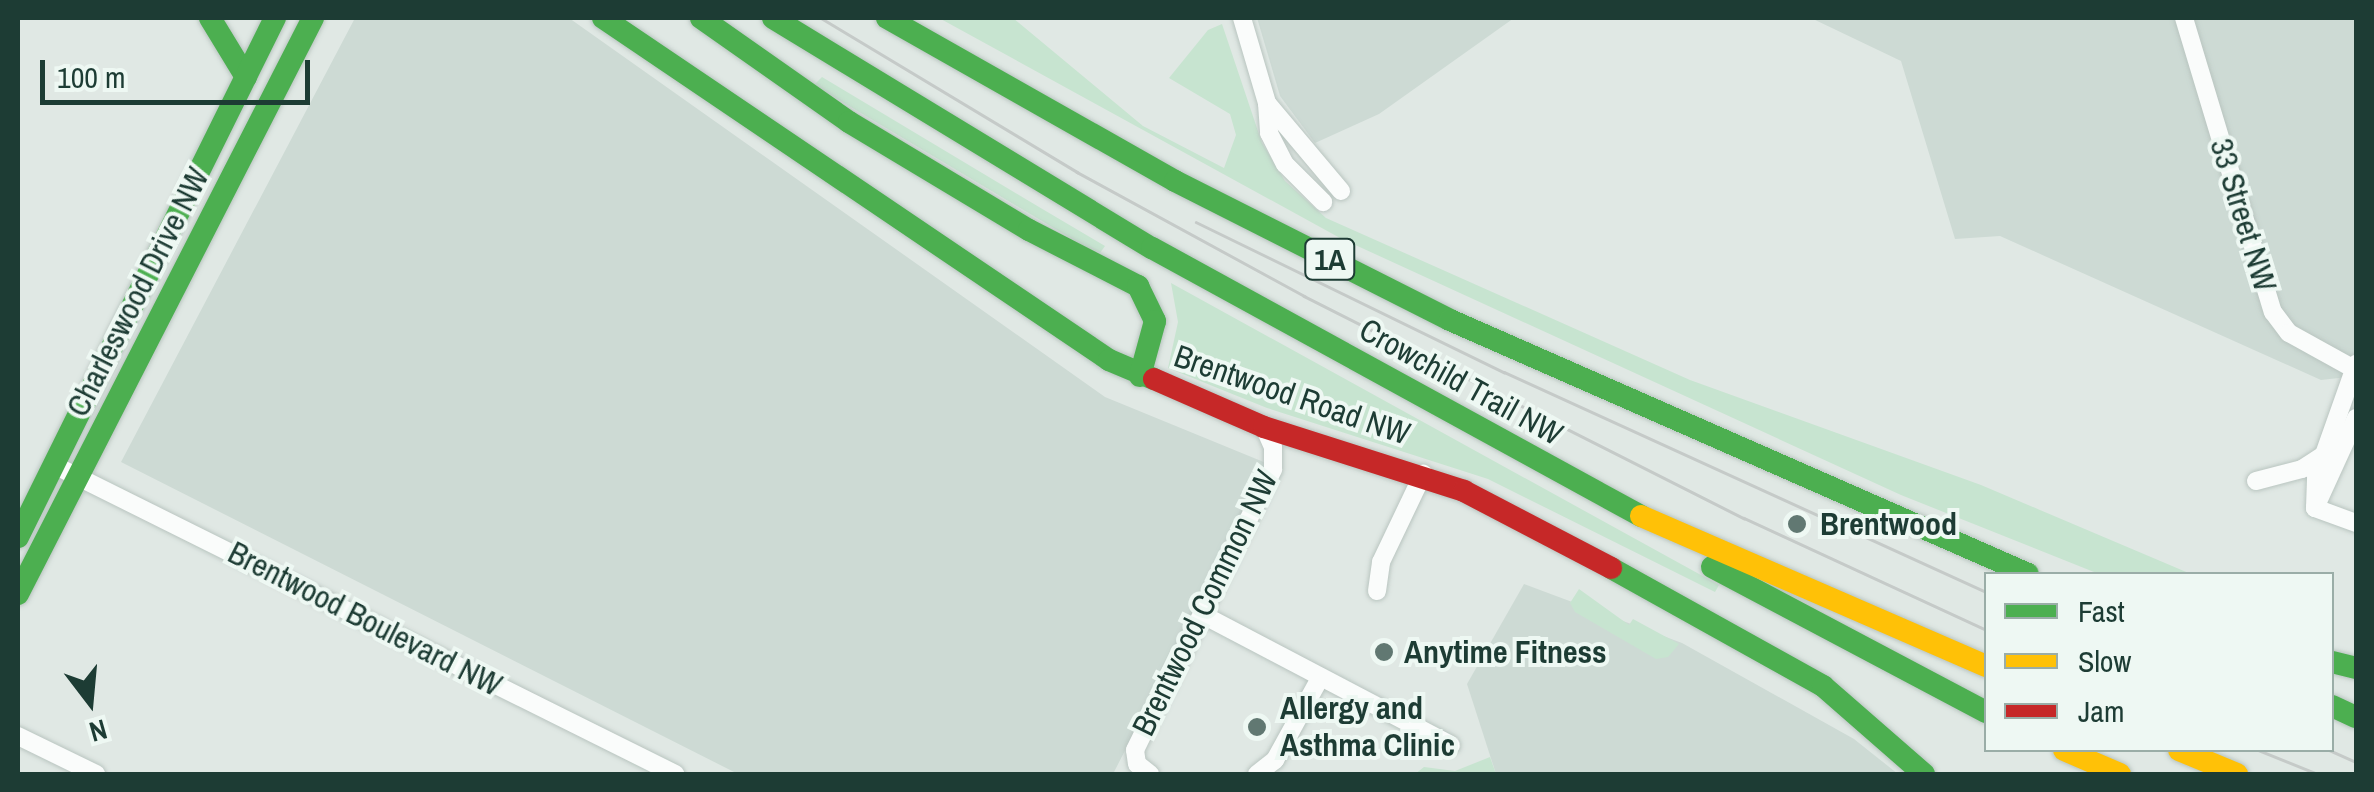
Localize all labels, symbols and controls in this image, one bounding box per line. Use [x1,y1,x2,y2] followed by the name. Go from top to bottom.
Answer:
[45,40,315,102] scale bar
[57,57,125,97] text: 100 m
[2202,134,2284,296] street label: 33 Street NW
[59,161,217,423] street label: Charleswood Drive NW
[1302,234,1358,284] road number: 1A
[1353,310,1569,454] street label: Crowchild Trail NW
[1169,337,1415,453] street label: Brentwood Road NW
[1124,464,1286,742] street label: Brentwood Common NW
[1820,505,1957,543] place label: Brentwood
[1784,511,1810,537] marker: Brentwood
[222,533,508,705] street label: Brentwood Boulevard NW
[1984,572,2334,752] legend
[2078,591,2125,631] text: Fast
[1404,633,1607,671] place label: Anytime Fitness
[1373,641,1395,663] marker: Anytime Fitness
[2078,641,2131,681] text: Slow
[40,652,140,752] north arrow
[1280,690,1455,765] place label: Allergy and Asthma Clinic
[2078,691,2124,731] text: Jam
[85,710,111,751] text: N
[1244,714,1270,740] marker: Allergy and Asthma Clinic

